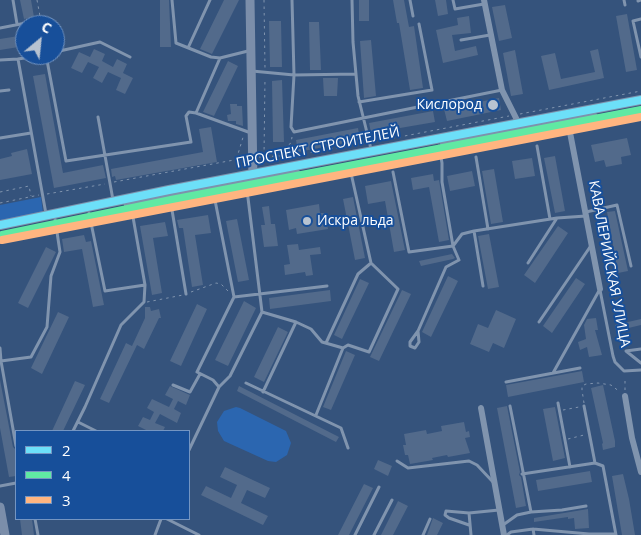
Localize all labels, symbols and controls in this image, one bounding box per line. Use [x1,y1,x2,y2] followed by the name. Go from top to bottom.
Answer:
[15,15,65,65] north arrow
[38,17,55,38] text: С
[416,97,482,113] place label: Кислород
[486,98,500,112] marker: Кислород
[235,124,401,172] street label: ПРОСПЕКТ СТРОИТЕЛЕЙ
[585,179,633,349] street label: КАВАЛЕРИЙСКАЯ УЛИЦА
[317,213,394,229] place label: Искра льда
[301,215,313,227] marker: Искра льда
[15,430,190,520] legend
[62,440,71,460] text: 2
[62,465,71,485] text: 4
[62,490,71,510] text: 3

